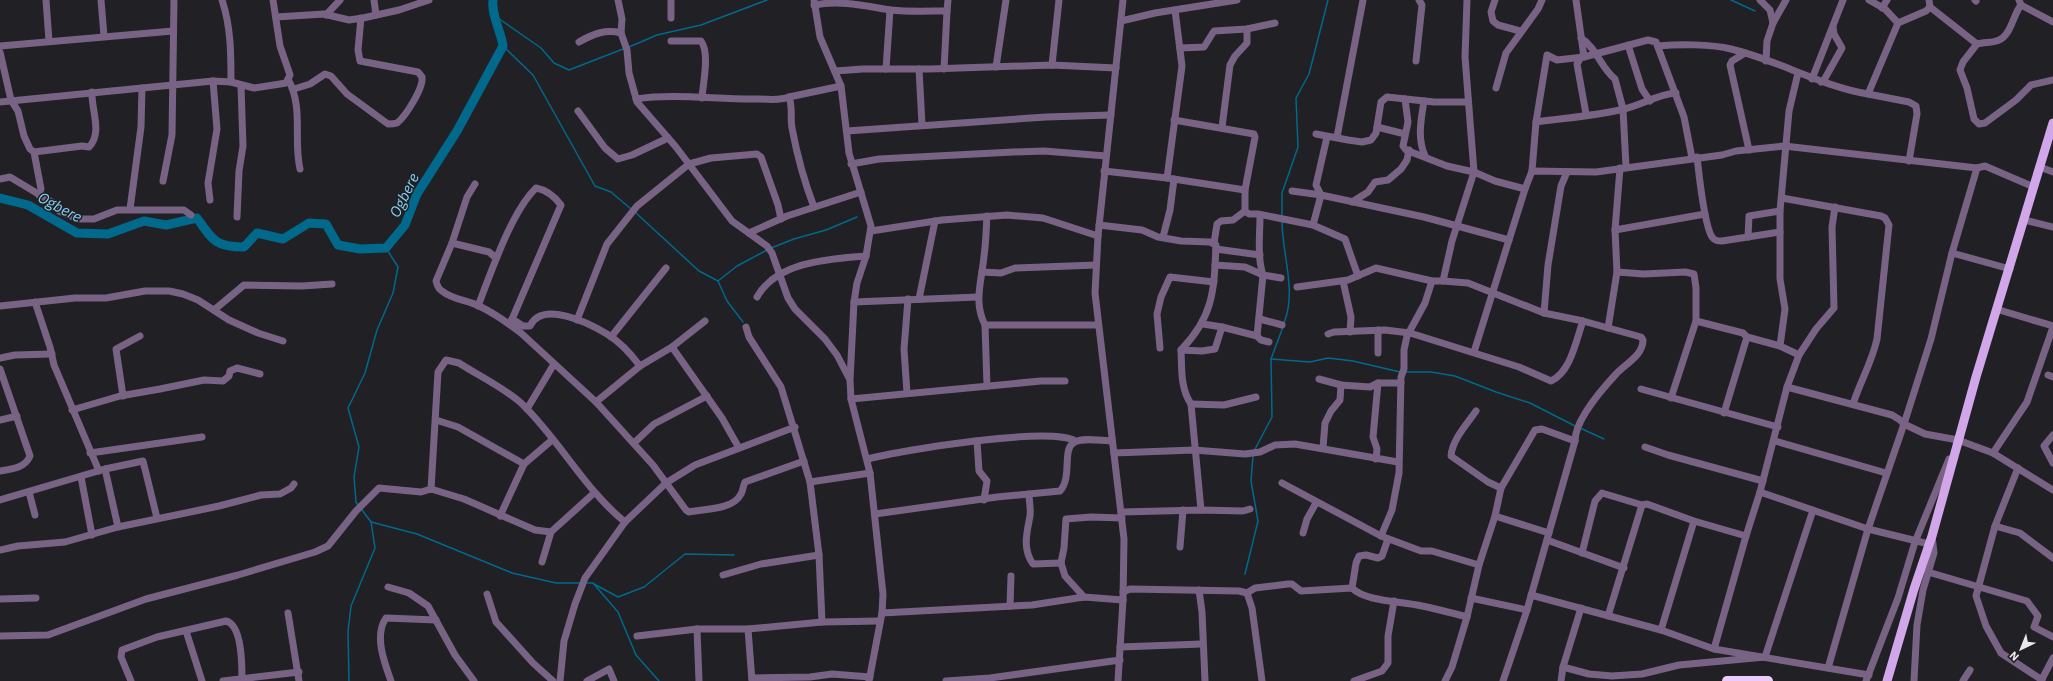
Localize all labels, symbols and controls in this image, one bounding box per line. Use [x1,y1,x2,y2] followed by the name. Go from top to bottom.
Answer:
[385,169,423,220] water label: Ogbere
[35,188,86,227] water label: Ogbere
[2001,629,2041,669] north arrow
[2006,648,2022,664] text: N

